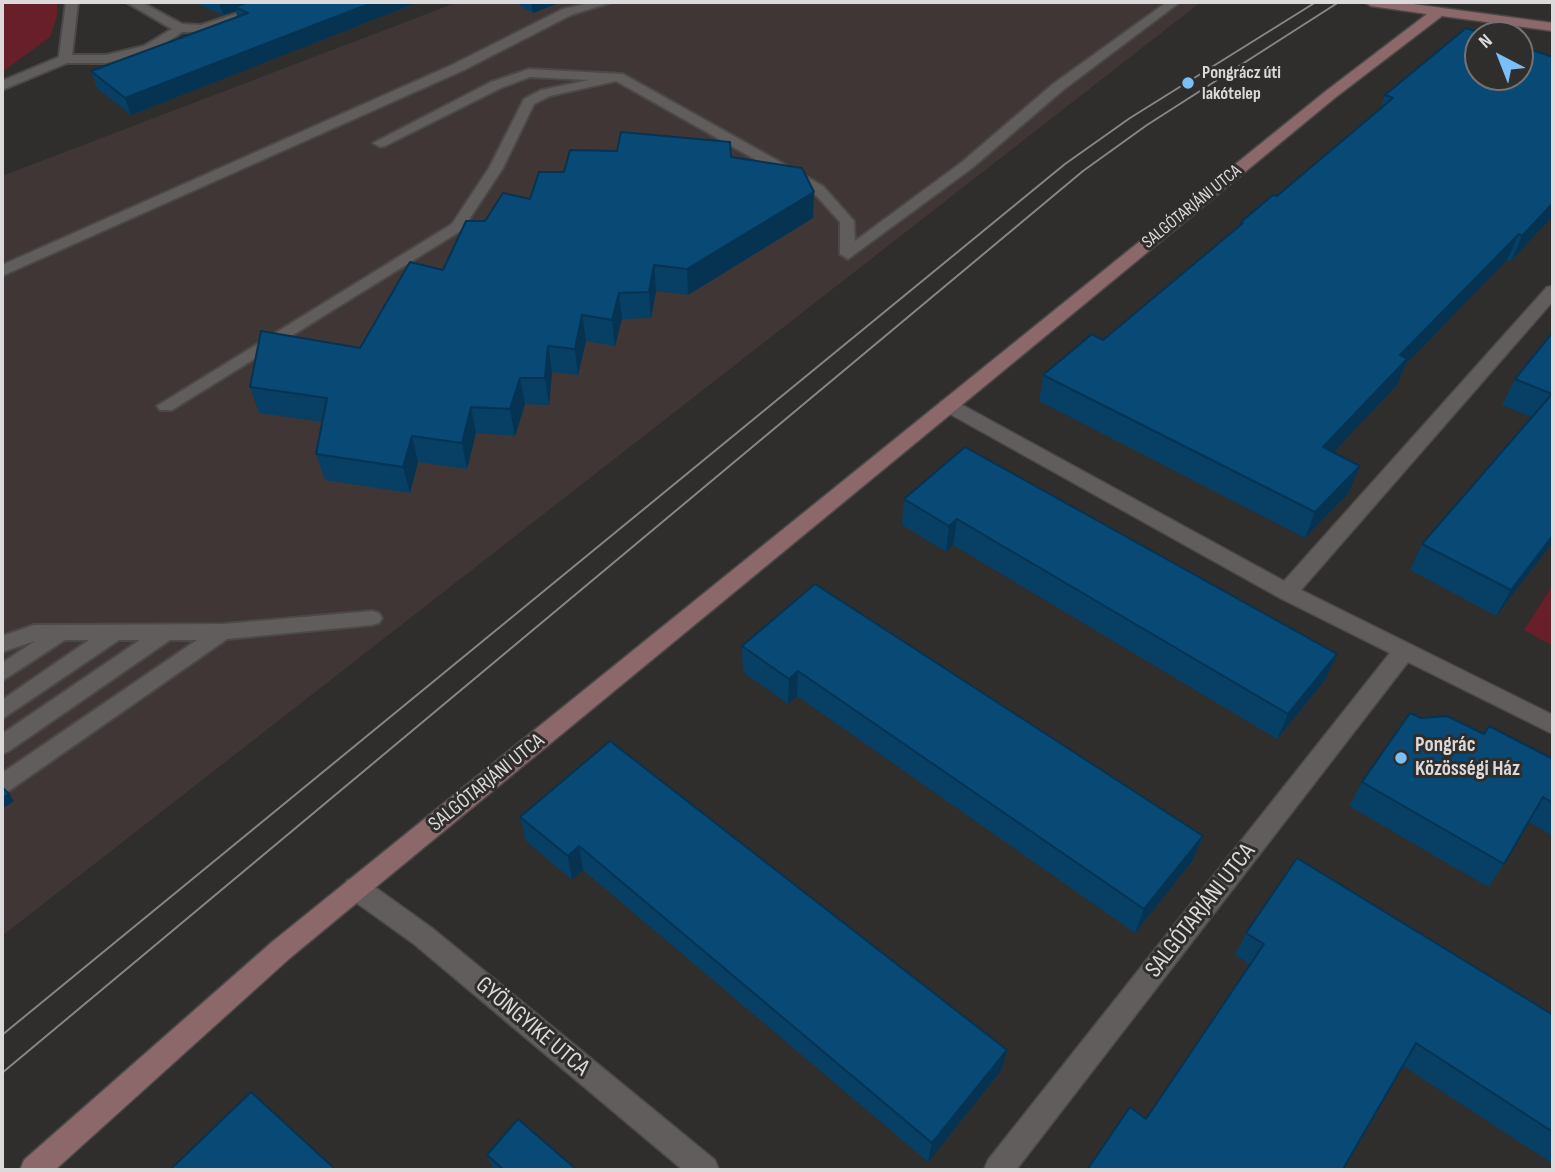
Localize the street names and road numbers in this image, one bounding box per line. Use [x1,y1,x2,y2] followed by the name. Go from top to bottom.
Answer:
[1138,160,1246,254] street label: SALGÓTARJÁNI UTCA
[424,729,550,837] street label: SALGÓTARJÁNI UTCA
[1140,838,1262,984] street label: SALGÓTARJÁNI UTCA
[469,971,595,1083] street label: GYÖNGYIKE UTCA

